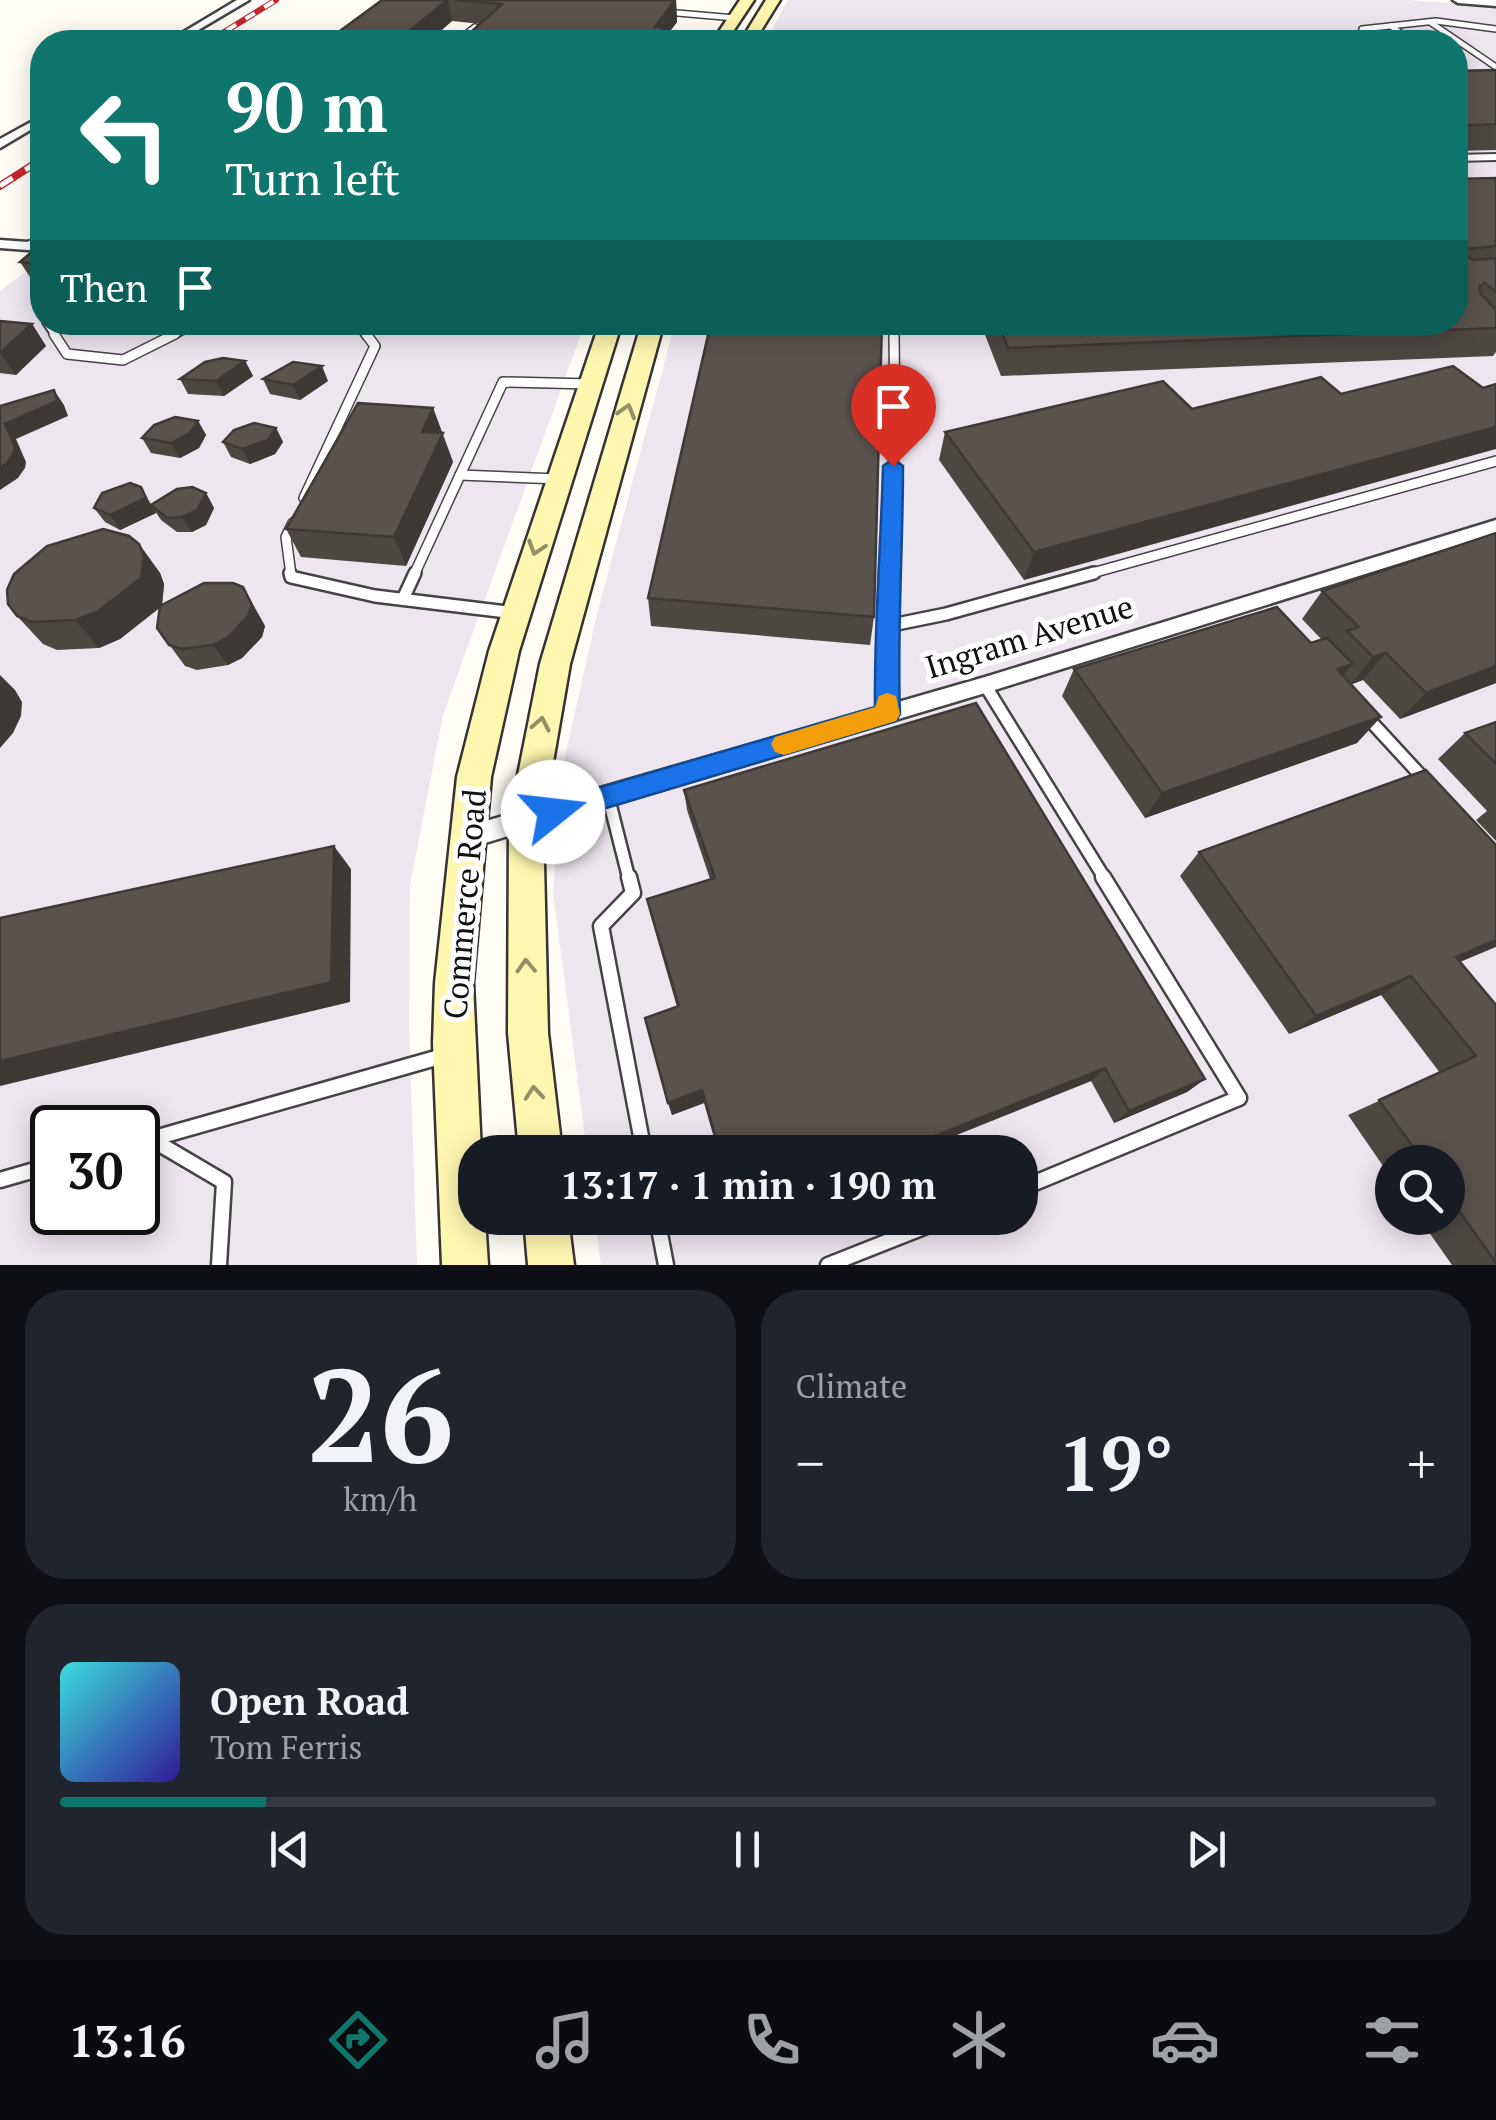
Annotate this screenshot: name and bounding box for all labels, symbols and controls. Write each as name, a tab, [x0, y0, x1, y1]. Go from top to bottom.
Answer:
text: 90 m	[225, 59, 388, 152]
icon: left	[60, 70, 190, 200]
text: Turn left	[225, 148, 400, 208]
icon: arrive	[168, 260, 223, 315]
text: Then	[60, 263, 148, 313]
pin	[851, 364, 936, 467]
icon: arrive	[866, 379, 921, 434]
one-way arrow	[615, 403, 636, 420]
one-way arrow	[528, 539, 548, 556]
street label: Ingram Avenue	[920, 584, 1138, 688]
one-way arrow	[530, 716, 551, 733]
position arrow	[501, 760, 605, 864]
street label: Commerce Road	[433, 787, 495, 1021]
one-way arrow	[516, 957, 537, 973]
one-way arrow	[524, 1084, 545, 1100]
speed limit sign: 30	[30, 1105, 160, 1235]
map controls	[1375, 1145, 1465, 1235]
button: search	[1375, 1145, 1465, 1235]
text: 13:17 · 1 min · 190 m	[560, 1160, 936, 1210]
text: 26	[307, 1327, 454, 1499]
text: Climate	[796, 1365, 907, 1407]
text: 19°	[1058, 1413, 1174, 1512]
text: −	[796, 1426, 825, 1499]
text: +	[1407, 1426, 1436, 1499]
text: km/h	[343, 1478, 417, 1520]
text: Open Road	[210, 1676, 409, 1726]
text: Tom Ferris	[210, 1726, 362, 1768]
icon: previous	[262, 1822, 317, 1877]
icon: pause	[720, 1822, 775, 1877]
icon: next	[1179, 1822, 1234, 1877]
icon: directions	[323, 2005, 393, 2075]
icon: music	[530, 2005, 600, 2075]
icon: phone	[737, 2005, 807, 2075]
icon: climate	[944, 2005, 1014, 2075]
icon: car	[1150, 2005, 1220, 2075]
icon: filters	[1357, 2005, 1427, 2075]
text: 13:16	[68, 2010, 186, 2070]

